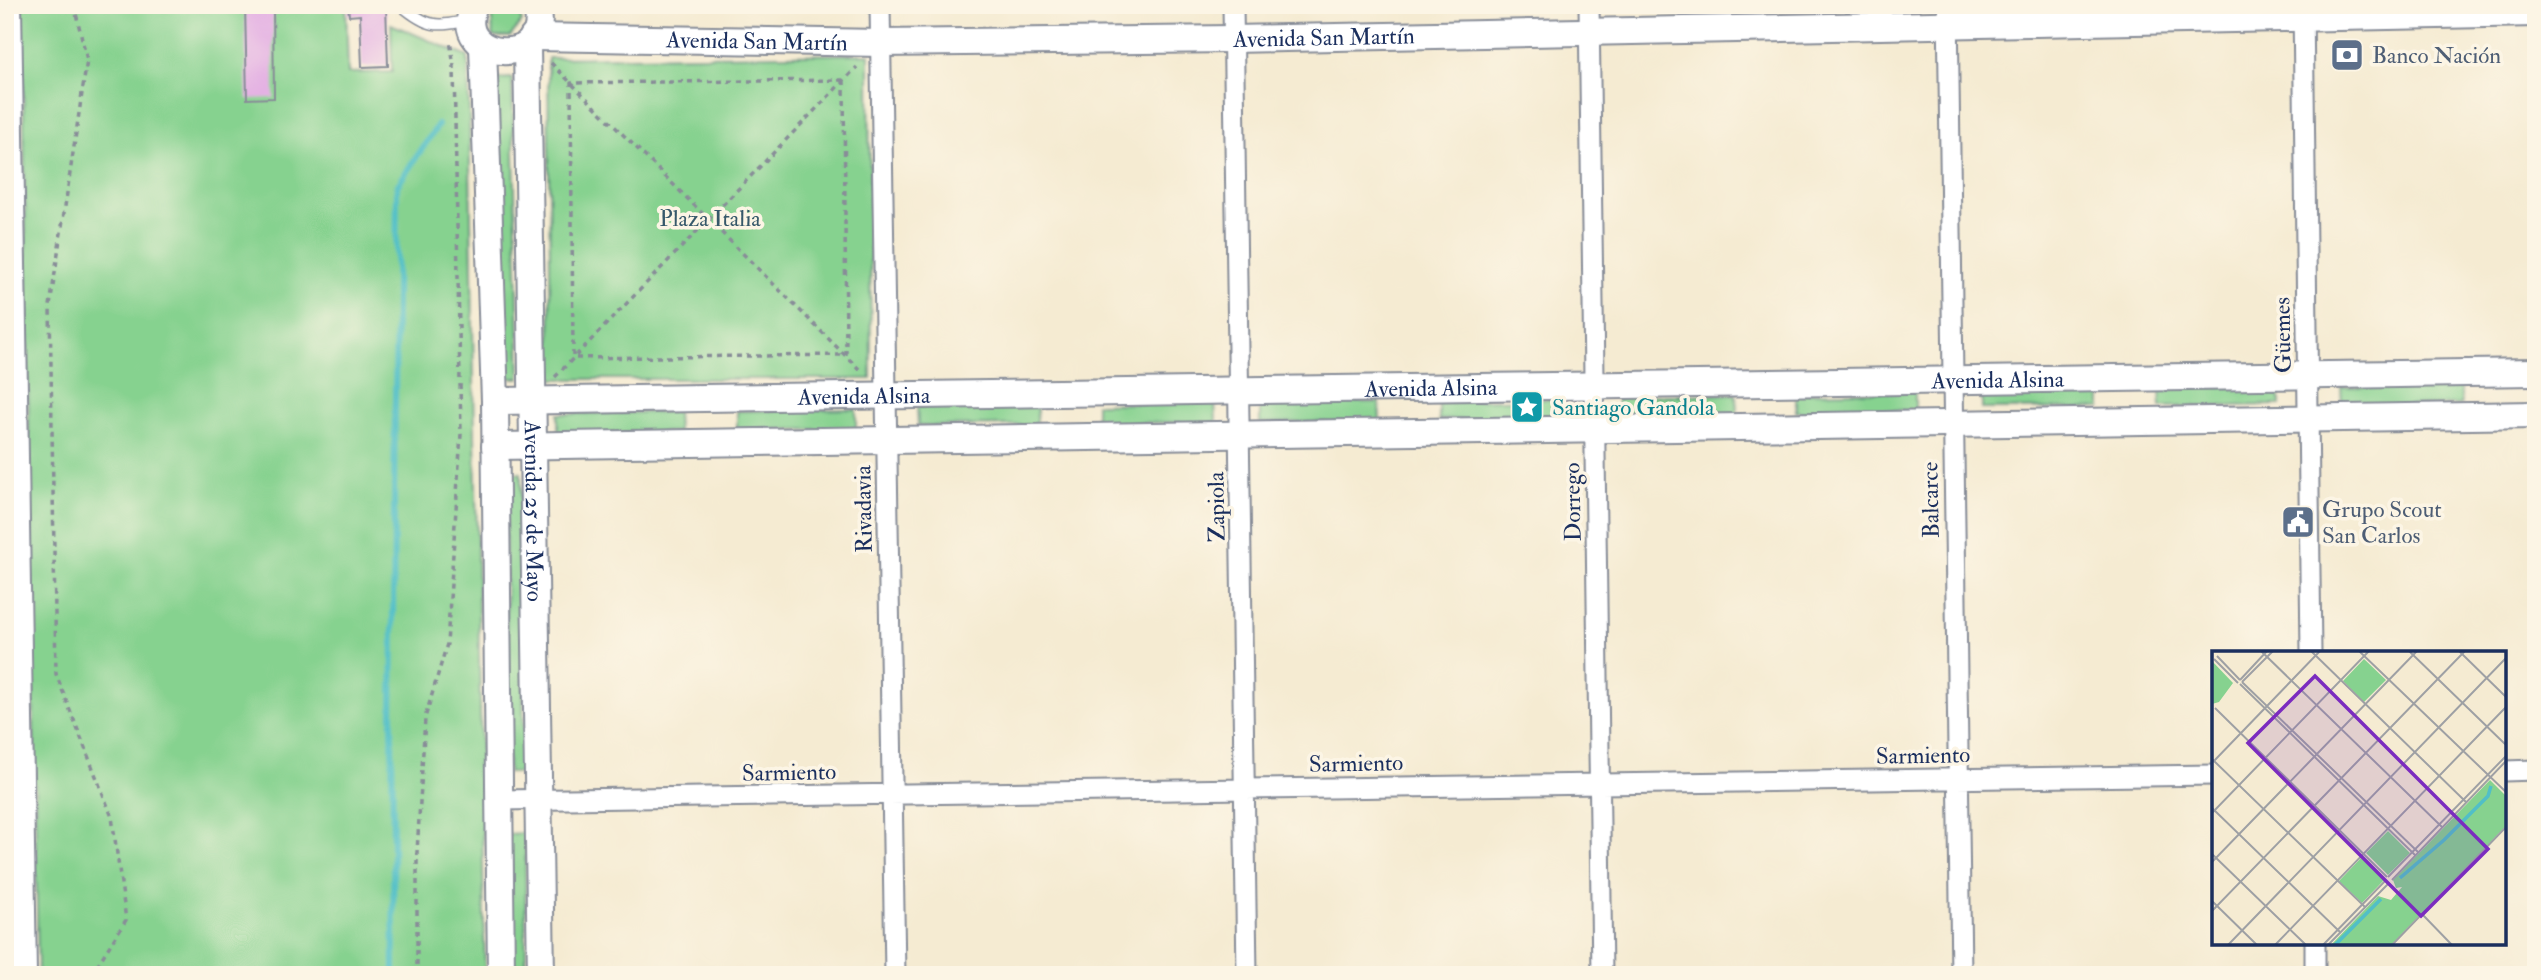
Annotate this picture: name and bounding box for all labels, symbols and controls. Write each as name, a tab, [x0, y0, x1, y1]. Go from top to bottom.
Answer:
street label: Avenida San Martín	[1232, 21, 1415, 54]
street label: Avenida San Martín	[665, 25, 848, 57]
bank icon: Banco Nación	[2328, 36, 2366, 74]
place label: Banco Nación	[2372, 41, 2501, 70]
park label: Plaza Italia	[659, 204, 761, 233]
street label: Güemes	[2267, 297, 2298, 373]
street label: Avenida Alsina	[1930, 365, 2065, 396]
street label: Avenida Alsina	[1363, 373, 1498, 404]
street label: Avenida Alsina	[796, 381, 931, 412]
place icon: Santiago Gandola	[1508, 388, 1546, 426]
place label: Santiago Gandola	[1552, 393, 1715, 422]
street label: Avenida 25 de Mayo	[518, 419, 549, 602]
street label: Balcarce	[1915, 461, 1946, 538]
street label: Dorrego	[1557, 462, 1588, 542]
street label: Rivadavia	[848, 464, 879, 553]
street label: Zapiola	[1201, 471, 1233, 543]
place label: Grupo Scout San Carlos	[2322, 495, 2442, 550]
public building icon: Grupo Scout San Carlos	[2279, 503, 2317, 541]
inset map	[2212, 651, 2506, 945]
street label: Sarmiento	[1876, 740, 1970, 771]
street label: Sarmiento	[1309, 748, 1403, 779]
street label: Sarmiento	[742, 757, 836, 788]

